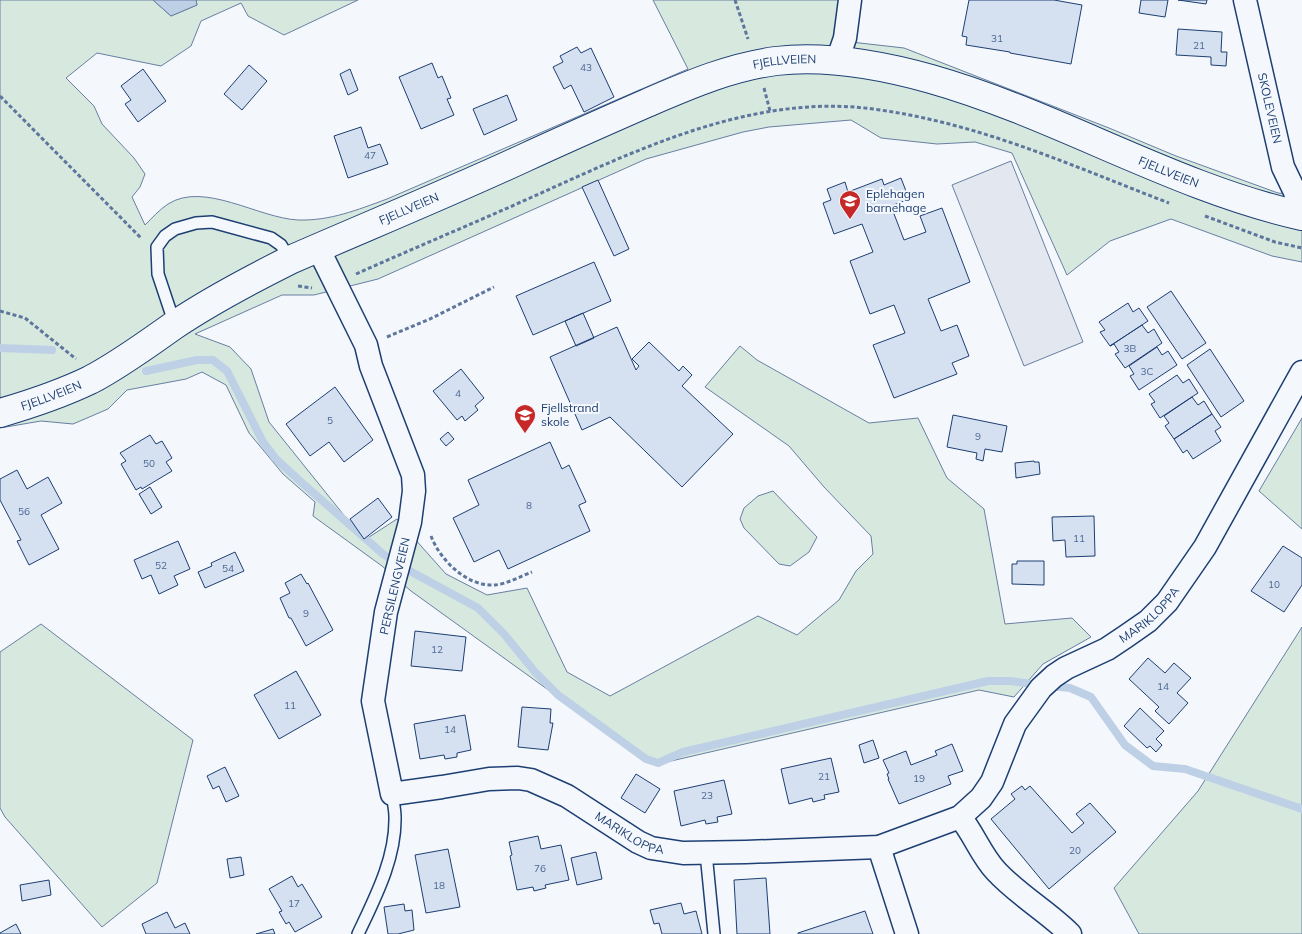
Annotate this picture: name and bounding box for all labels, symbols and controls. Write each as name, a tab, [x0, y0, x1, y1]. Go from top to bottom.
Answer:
house number: 31	[991, 32, 1003, 45]
house number: 21	[1193, 39, 1205, 52]
street label: FJELLVEIEN	[751, 51, 816, 72]
house number: 43	[580, 61, 592, 74]
street label: SKOLEVEIEN	[1255, 71, 1285, 145]
house number: 47	[364, 149, 376, 162]
street label: FJELLVEIEN	[1136, 153, 1201, 191]
place label: Eplehagen barnehage	[866, 186, 926, 215]
street label: FJELLVEIEN	[377, 189, 441, 228]
school or university icon: Eplehagen barnehage	[838, 189, 862, 220]
house number: 3B	[1124, 342, 1137, 355]
house number: 3C	[1141, 365, 1154, 378]
street label: FJELLVEIEN	[19, 377, 84, 413]
house number: 4	[455, 387, 461, 400]
place label: Fjellstrand skole	[541, 400, 599, 429]
school or university icon: Fjellstrand skole	[513, 403, 537, 434]
house number: 5	[327, 414, 333, 427]
house number: 9	[975, 430, 981, 443]
house number: 50	[143, 457, 155, 470]
house number: 8	[526, 499, 532, 512]
house number: 56	[18, 505, 30, 518]
house number: 11	[1073, 532, 1085, 545]
street label: PERSILENGVEIEN	[376, 536, 413, 636]
house number: 52	[155, 559, 167, 572]
house number: 54	[222, 562, 234, 575]
house number: 10	[1268, 578, 1280, 591]
street label: MARIKLOPPA	[1116, 584, 1182, 646]
house number: 9	[303, 607, 309, 620]
house number: 12	[431, 643, 443, 656]
house number: 14	[1157, 680, 1169, 693]
house number: 11	[284, 699, 296, 712]
house number: 14	[444, 723, 456, 736]
house number: 21	[818, 770, 830, 783]
house number: 19	[913, 772, 925, 785]
house number: 23	[701, 789, 713, 802]
street label: MARIKLOPPA	[592, 808, 665, 857]
house number: 20	[1069, 844, 1081, 857]
house number: 76	[534, 862, 546, 875]
house number: 18	[433, 879, 445, 892]
house number: 17	[288, 897, 300, 910]

